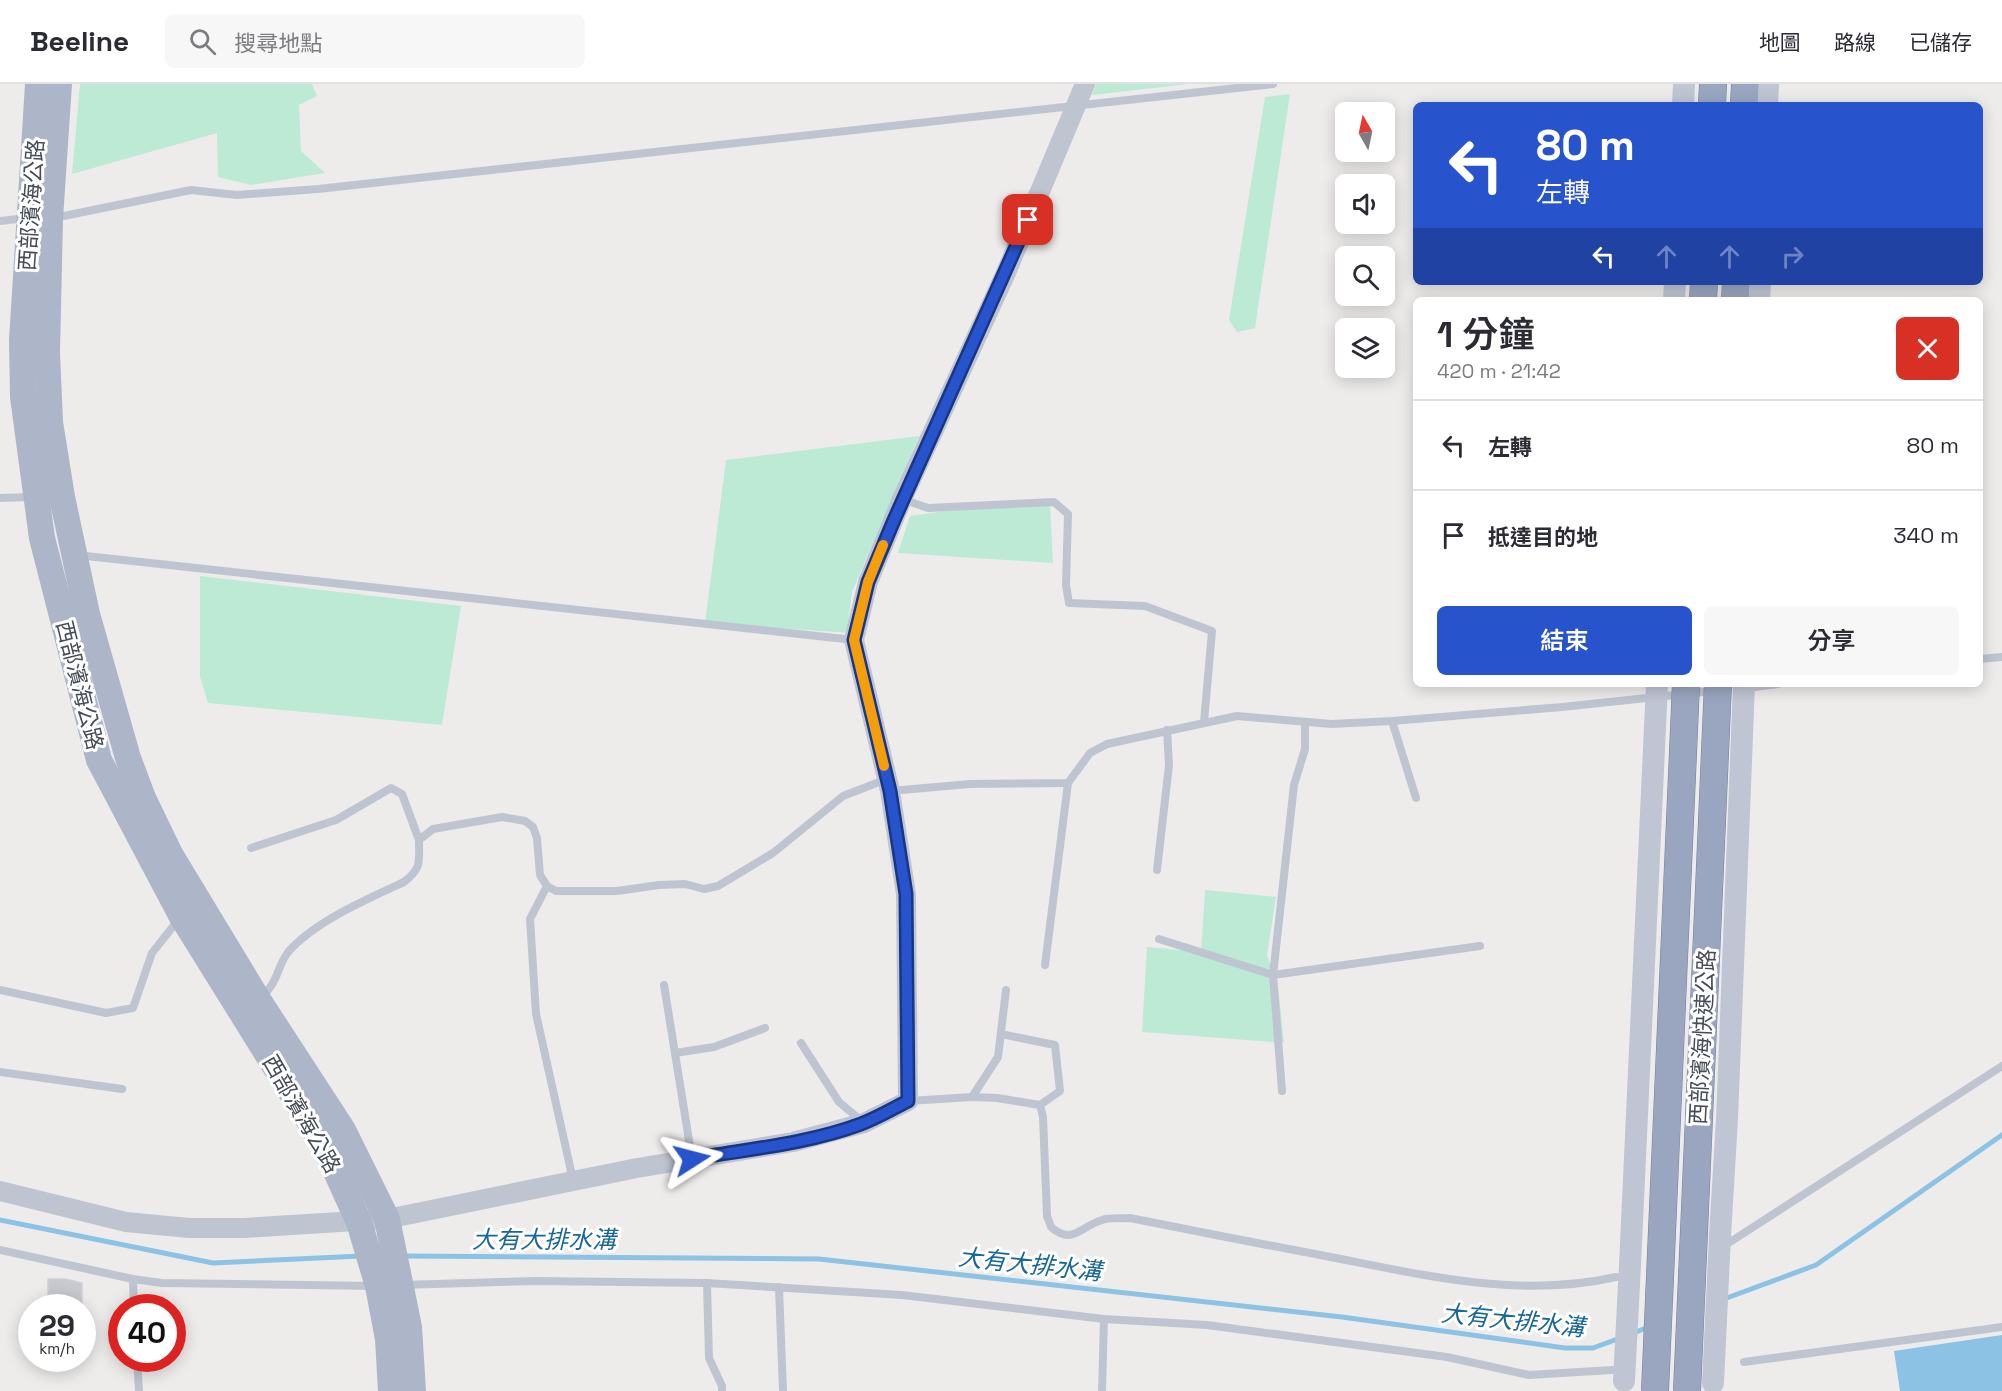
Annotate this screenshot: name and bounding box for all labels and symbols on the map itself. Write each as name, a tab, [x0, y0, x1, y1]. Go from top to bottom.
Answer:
north arrow	[1335, 102, 1395, 162]
street label: 西部濱海公路	[12, 138, 50, 272]
pin	[1002, 194, 1053, 245]
street label: 西部濱海公路	[50, 618, 110, 752]
street label: 西部濱海快速公路	[1683, 948, 1721, 1126]
street label: 西部濱海公路	[257, 1050, 347, 1178]
position arrow	[660, 1127, 724, 1191]
water label: 大有大排水溝	[472, 1224, 619, 1255]
water label: 大有大排水溝	[957, 1241, 1106, 1287]
speed limit sign: 40	[108, 1294, 186, 1372]
water label: 大有大排水溝	[1440, 1297, 1589, 1343]

